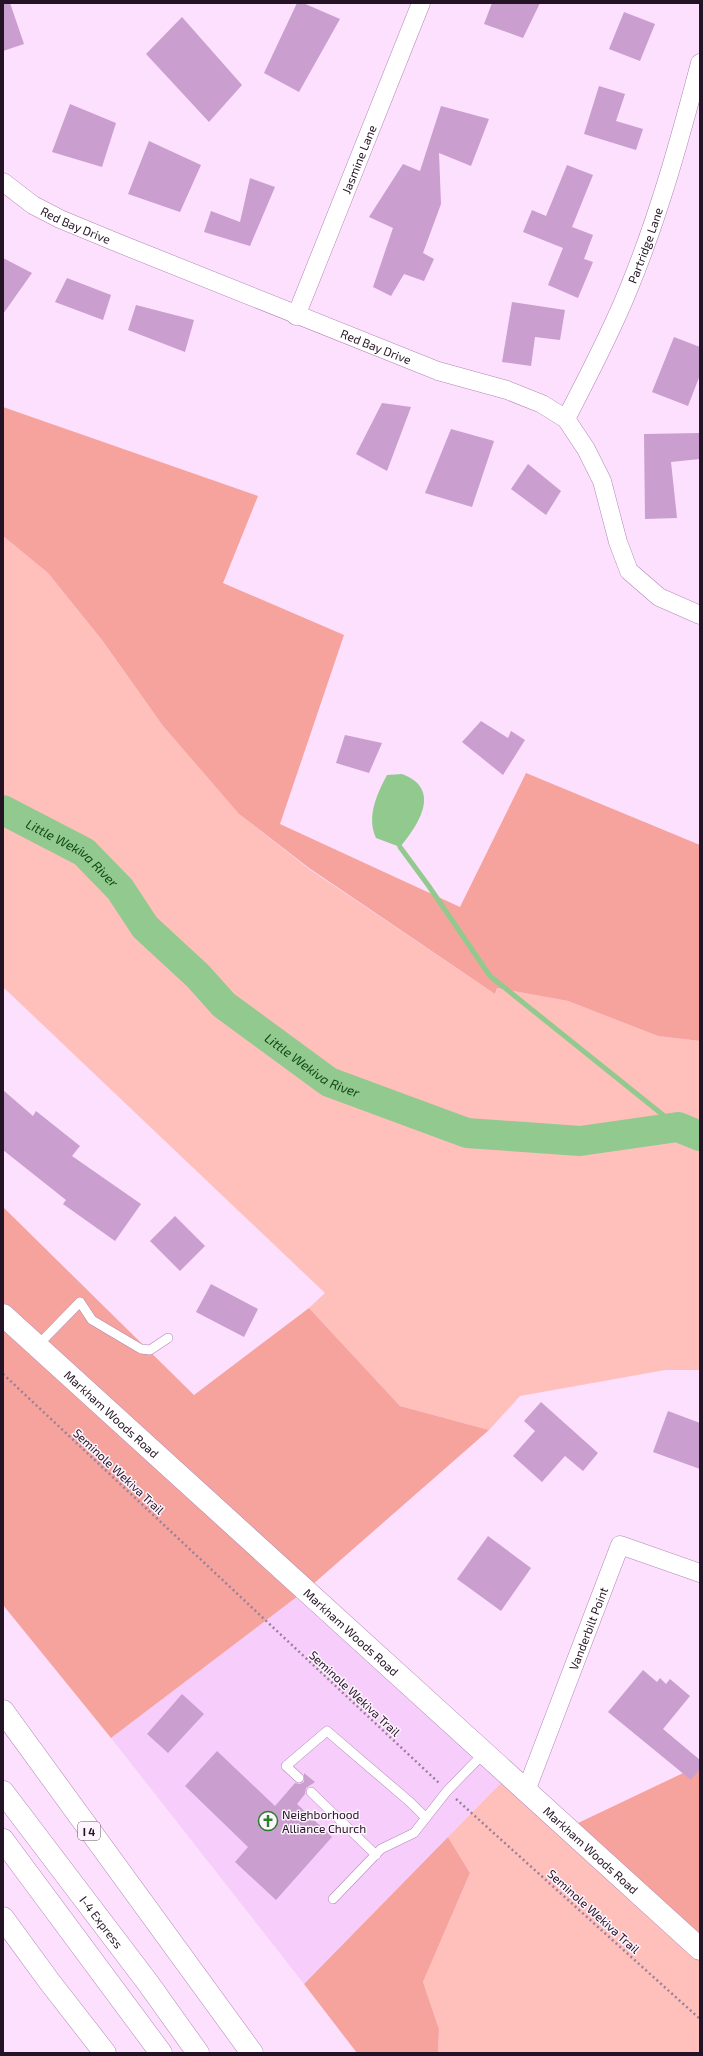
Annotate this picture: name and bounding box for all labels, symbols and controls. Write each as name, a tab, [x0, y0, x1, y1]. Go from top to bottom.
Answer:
street label: Jasmine Lane	[339, 123, 379, 195]
street label: Red Bay Drive	[39, 203, 113, 246]
street label: Partridge Lane	[625, 206, 665, 285]
street label: Red Bay Drive	[339, 326, 413, 367]
water label: Little Wekiva River	[23, 815, 122, 891]
water label: Little Wekiva River	[262, 1030, 363, 1101]
street label: Markham Woods Road	[62, 1367, 162, 1460]
street label: Seminole Wekiva Trail	[71, 1425, 168, 1517]
street label: Markham Woods Road	[301, 1585, 402, 1678]
street label: Vanderbilt Point	[566, 1585, 610, 1672]
street label: Seminole Wekiva Trail	[307, 1647, 404, 1739]
street label: Markham Woods Road	[541, 1803, 641, 1896]
place label: Neighborhood Alliance Church	[282, 1807, 366, 1835]
church icon: Neighborhood Alliance Church	[257, 1810, 279, 1832]
road number: I 4	[78, 1822, 100, 1840]
street label: Seminole Wekiva Trail	[545, 1866, 643, 1956]
street label: I-4 Express	[77, 1893, 126, 1951]

